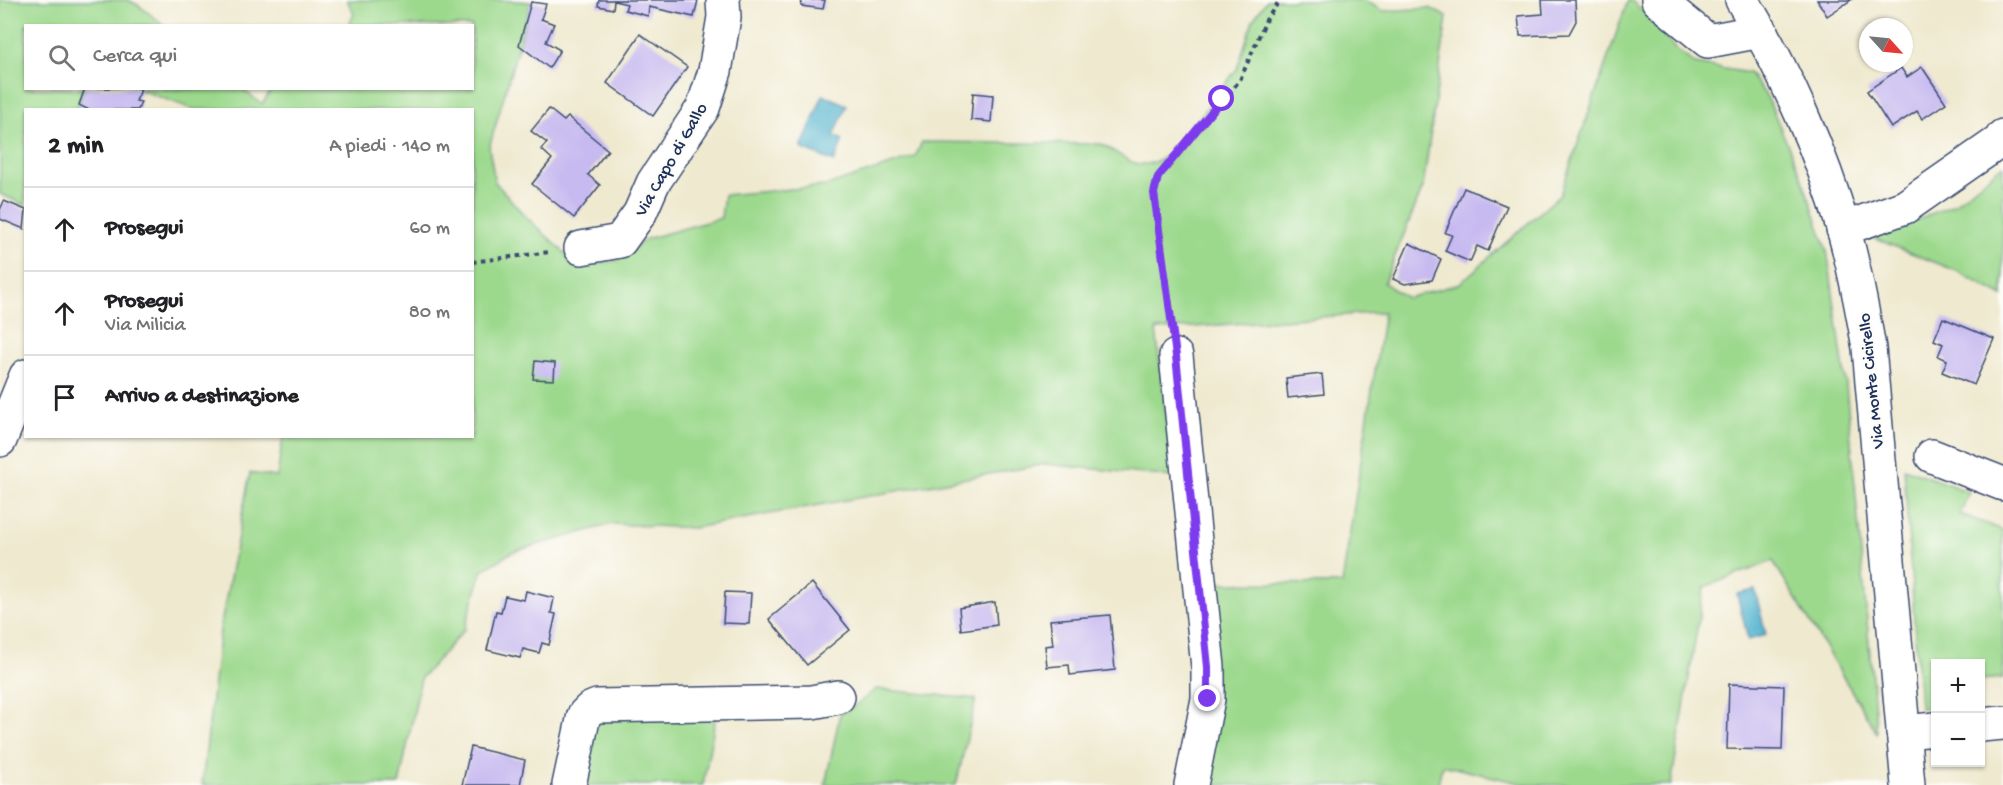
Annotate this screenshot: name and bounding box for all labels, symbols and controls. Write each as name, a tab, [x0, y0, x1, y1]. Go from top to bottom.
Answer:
north arrow	[1859, 18, 1913, 72]
search box	[24, 24, 474, 90]
icon: search	[45, 41, 78, 74]
text: Cerca qui	[93, 44, 177, 70]
route start	[1208, 85, 1234, 111]
street label: Via Capo di Gallo	[631, 100, 713, 222]
text: 2 min	[48, 132, 103, 163]
text: A piedi · 140 m	[329, 136, 450, 159]
icon: ahead	[48, 213, 81, 246]
text: Prosegui	[105, 216, 183, 242]
text: 60 m	[410, 218, 450, 241]
text: Prosegui	[105, 289, 183, 315]
icon: ahead	[48, 297, 81, 330]
text: 80 m	[409, 302, 450, 325]
street label: Via Monte Cicirello	[1855, 312, 1890, 450]
text: Via Milicia	[105, 315, 186, 338]
icon: arrive	[48, 381, 81, 414]
text: Arrivo a destinazione	[105, 384, 299, 410]
map controls	[1931, 659, 1985, 767]
button: +	[1931, 659, 1985, 713]
route end	[1194, 685, 1220, 711]
button: −	[1931, 713, 1985, 767]

